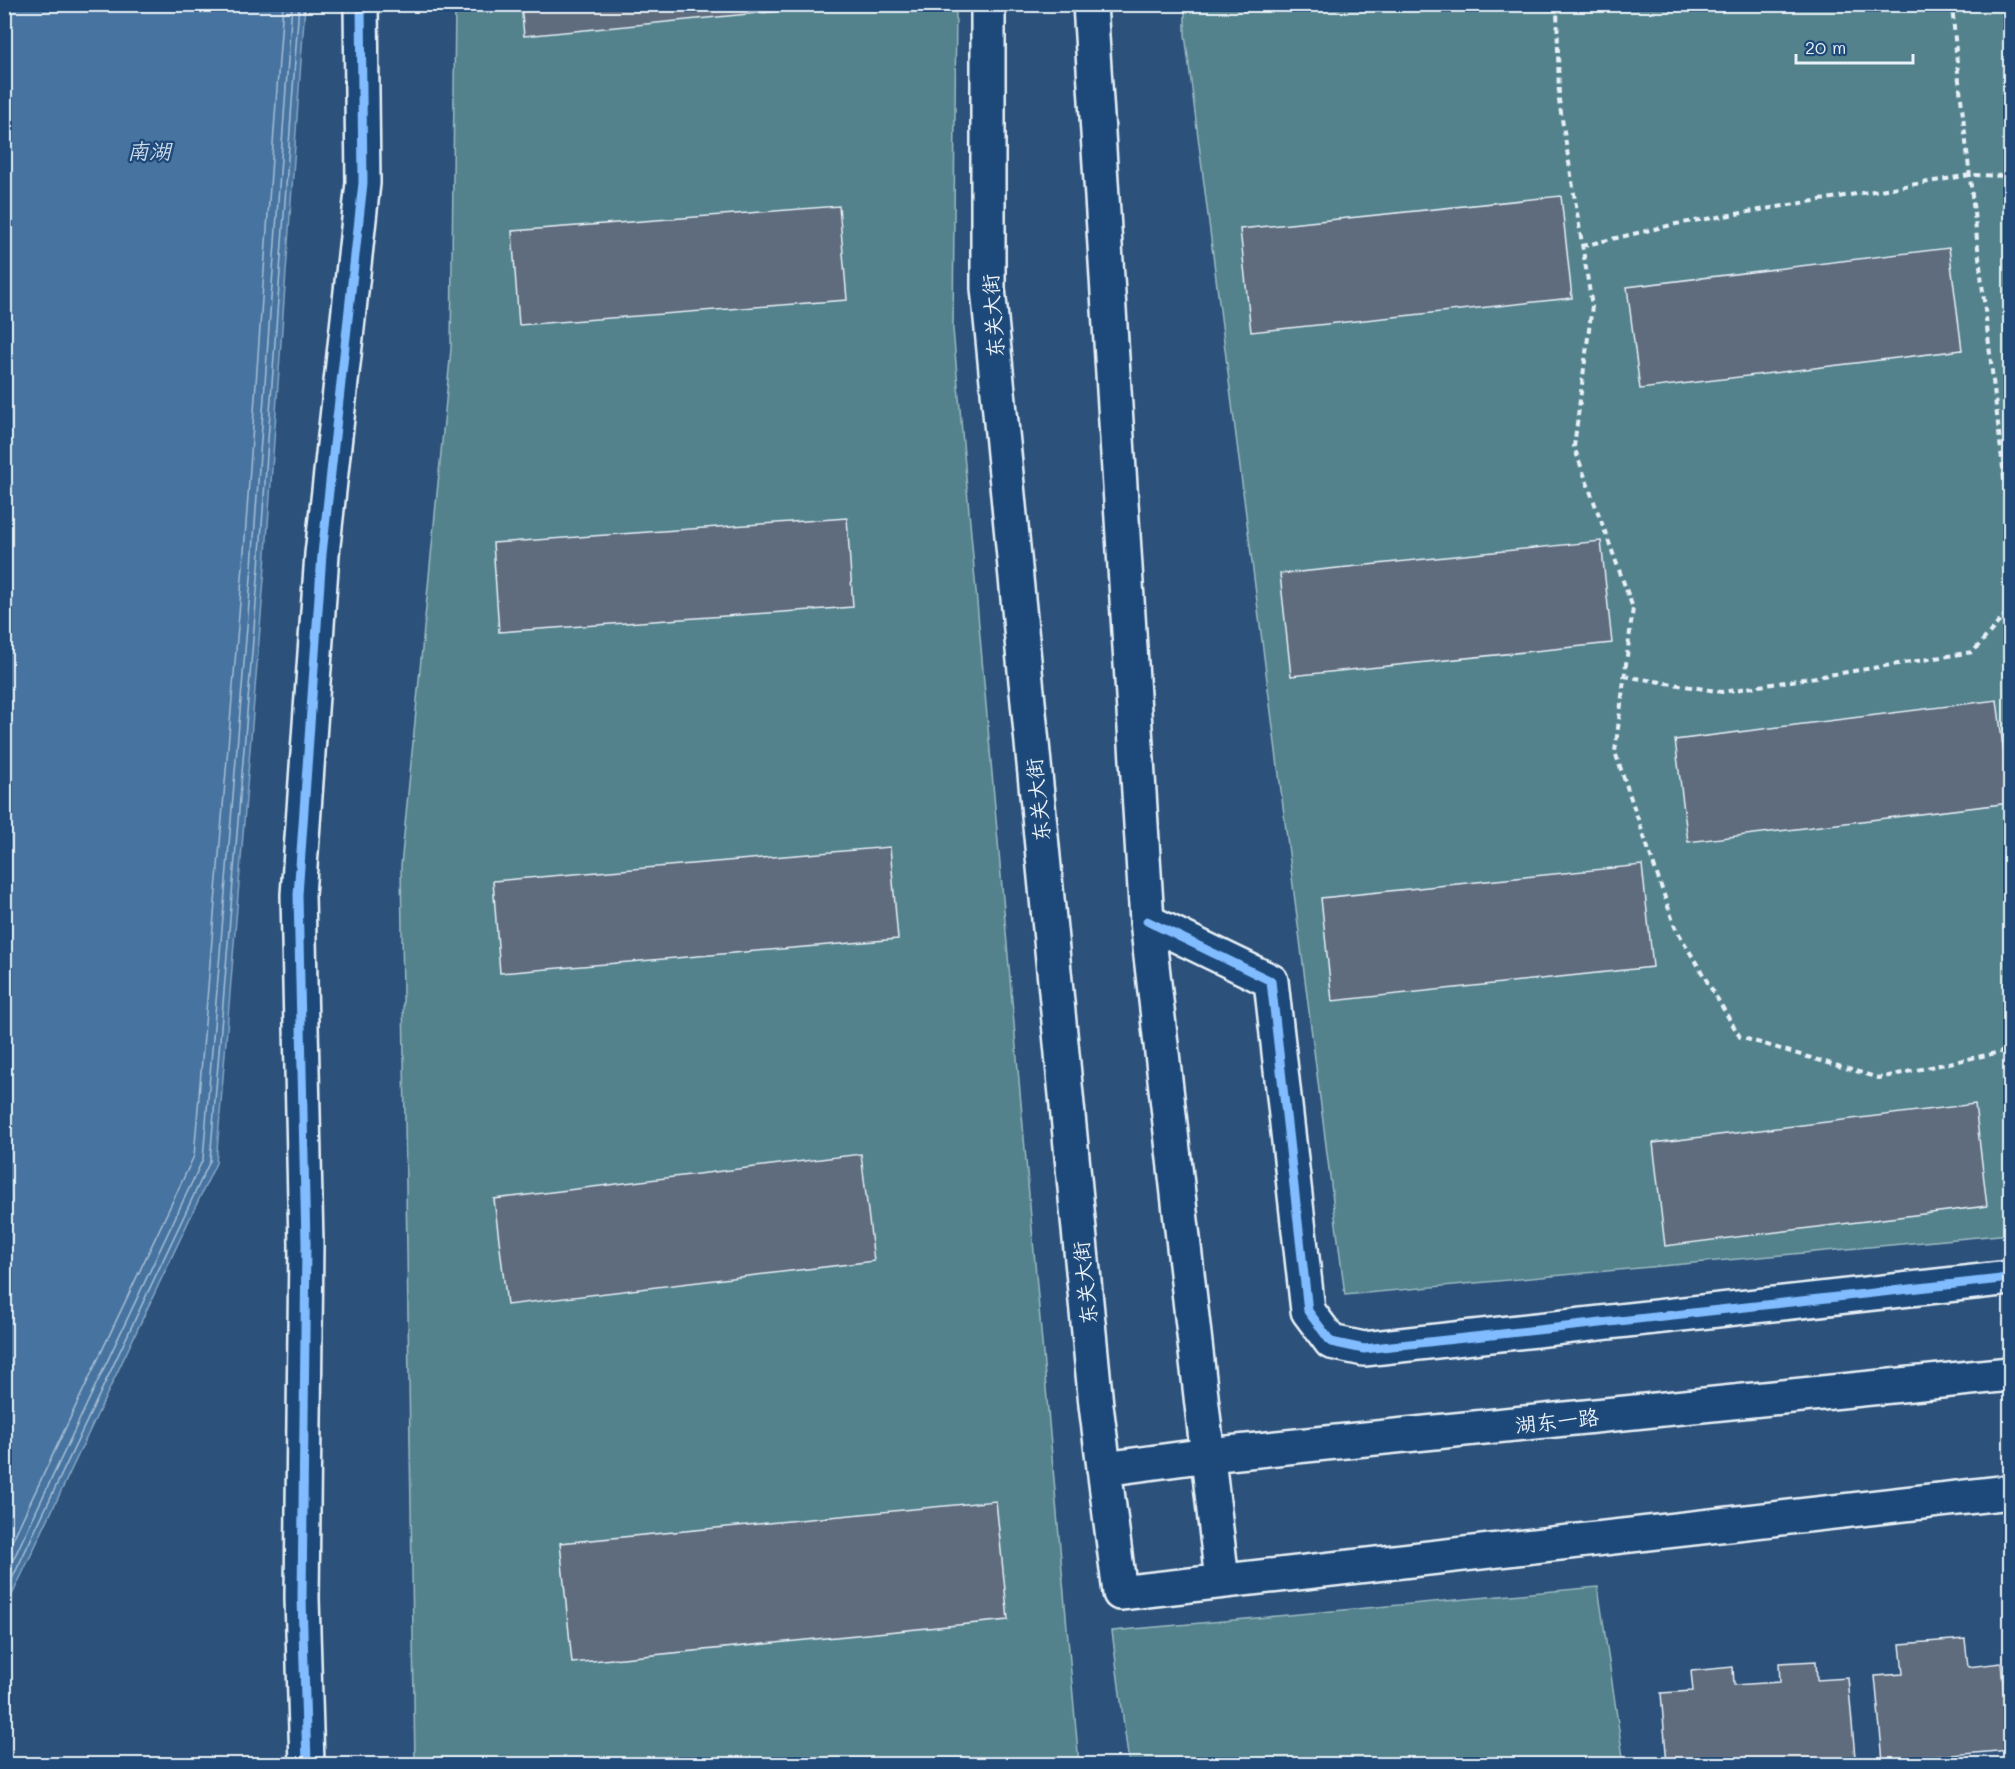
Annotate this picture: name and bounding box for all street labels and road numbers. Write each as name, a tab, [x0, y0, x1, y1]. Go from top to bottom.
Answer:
street label: 东关大街	[976, 273, 1008, 359]
street label: 东关大街	[1019, 757, 1055, 843]
street label: 东关大街	[1066, 1240, 1102, 1326]
street label: 湖东一路	[1514, 1402, 1600, 1438]

